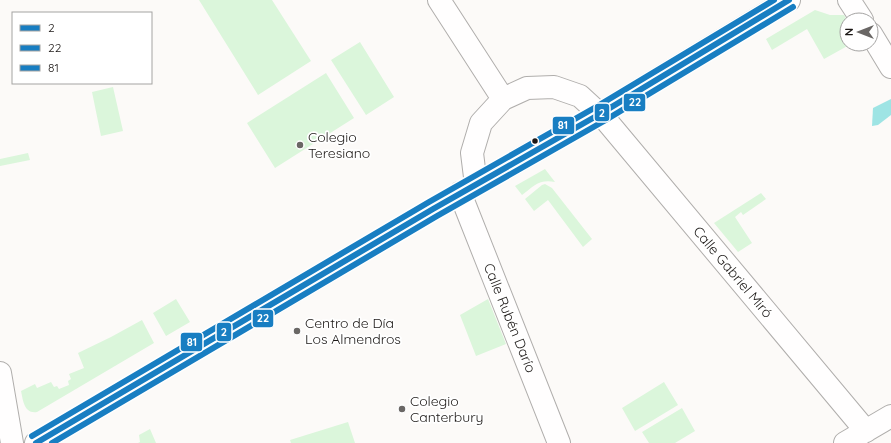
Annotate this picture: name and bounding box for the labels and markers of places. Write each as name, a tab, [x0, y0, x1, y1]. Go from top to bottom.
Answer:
place label: Colegio Teresiano	[308, 128, 370, 162]
unlabelled marker	[530, 136, 540, 146]
marker: Colegio Teresiano	[295, 140, 305, 150]
place label: Centro de Día Los Almendros	[305, 314, 401, 348]
marker: Centro de Día Los Almendros	[292, 326, 302, 336]
place label: Colegio Canterbury	[410, 392, 484, 426]
marker: Colegio Canterbury	[397, 404, 407, 414]

